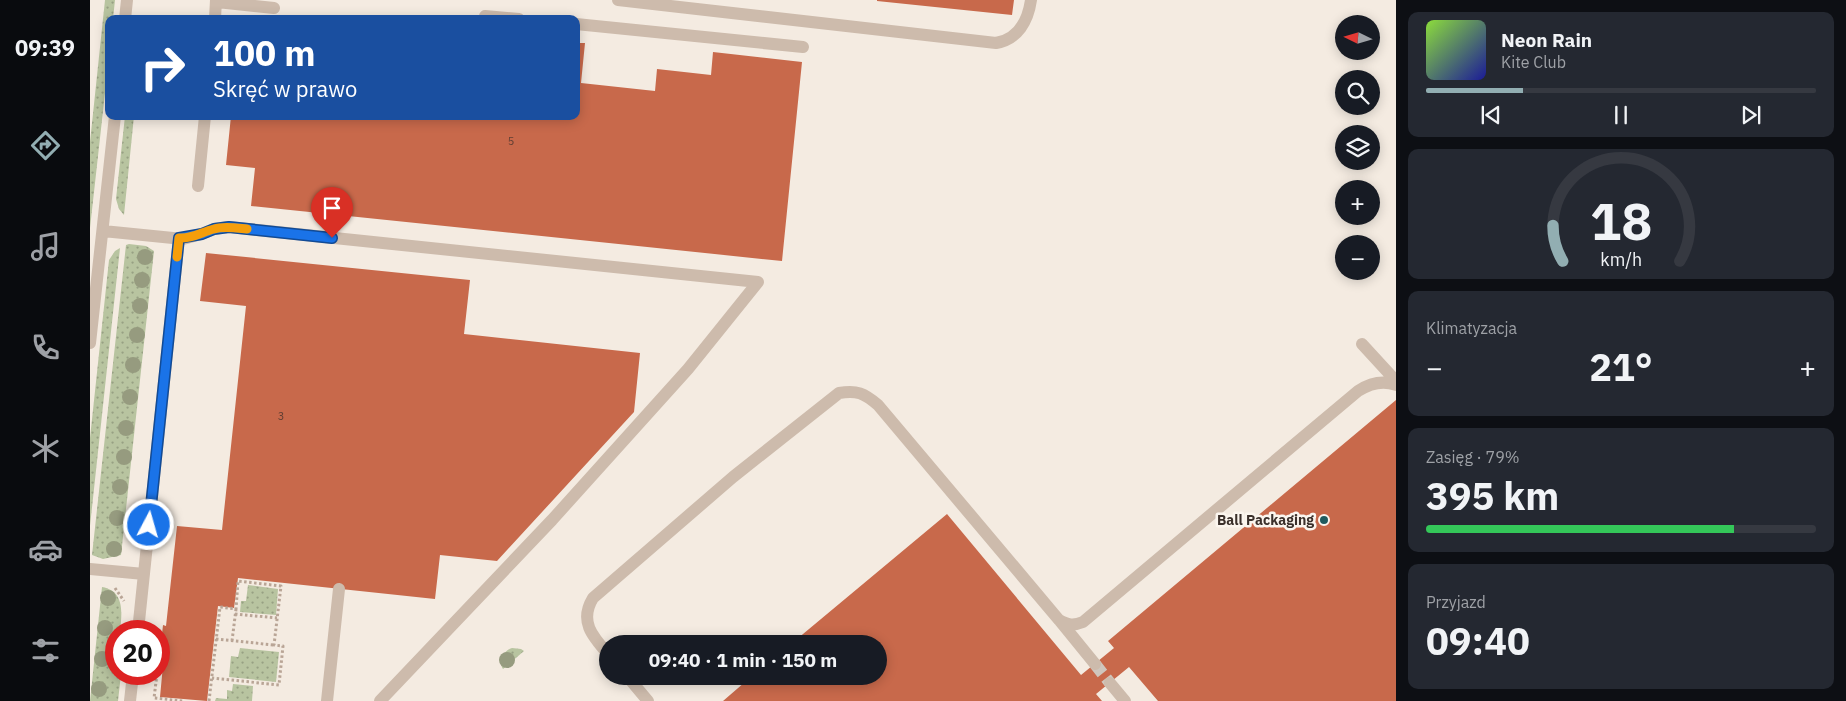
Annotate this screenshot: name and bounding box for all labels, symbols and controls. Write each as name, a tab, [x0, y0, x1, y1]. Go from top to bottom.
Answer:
north arrow	[1335, 15, 1380, 60]
map controls	[1335, 15, 1380, 280]
text: Neon Rain	[1501, 28, 1592, 52]
text: 100 m	[213, 30, 316, 76]
text: 09:39	[15, 33, 75, 62]
icon: right	[130, 35, 195, 100]
text: Kite Club	[1501, 52, 1566, 72]
button: search	[1335, 70, 1380, 115]
text: Skręć w prawo	[213, 74, 357, 103]
icon: previous	[1477, 101, 1505, 129]
icon: pause	[1607, 101, 1635, 129]
icon: next	[1737, 101, 1765, 129]
button: layers	[1335, 125, 1380, 170]
icon: directions	[28, 128, 63, 163]
house number: 5	[508, 134, 514, 148]
button: +	[1335, 180, 1380, 225]
pin	[311, 187, 353, 238]
text: 18	[1590, 187, 1652, 254]
icon: arrive	[318, 194, 346, 222]
icon: music	[28, 229, 63, 264]
button: −	[1335, 235, 1380, 280]
text: km/h	[1600, 248, 1642, 271]
text: Klimatyzacja	[1426, 318, 1517, 338]
icon: phone	[28, 330, 63, 365]
text: 21°	[1589, 342, 1653, 391]
text: −	[1426, 349, 1443, 386]
text: +	[1799, 349, 1816, 386]
house number: 3	[278, 409, 284, 423]
icon: climate	[28, 431, 63, 466]
text: Zasięg · 79%	[1426, 447, 1520, 467]
text: 395 km	[1426, 471, 1559, 520]
position arrow	[122, 498, 174, 550]
place label: Ball Packaging	[1217, 511, 1314, 529]
marker: Ball Packaging	[1318, 514, 1330, 526]
icon: car	[28, 532, 63, 567]
text: Przyjazd	[1426, 592, 1486, 612]
text: 09:40	[1426, 616, 1530, 665]
speed limit sign: 20	[105, 620, 170, 685]
icon: filters	[28, 633, 63, 668]
text: 09:40 · 1 min · 150 m	[649, 648, 837, 672]

